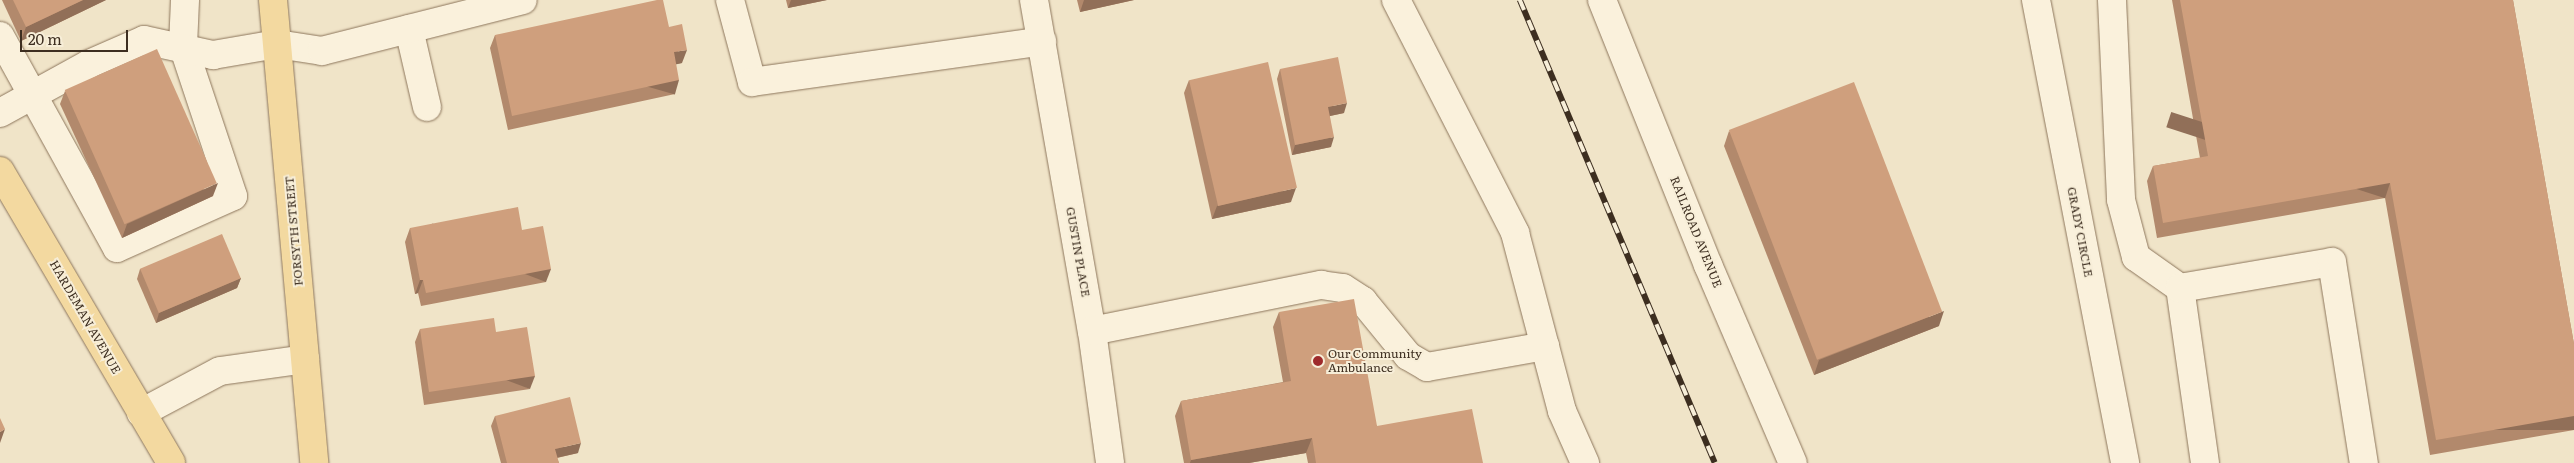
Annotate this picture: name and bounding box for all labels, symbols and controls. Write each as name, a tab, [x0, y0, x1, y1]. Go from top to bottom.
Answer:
scale bar	[22, 20, 130, 52]
text: 20 m	[28, 27, 62, 50]
street label: RAILROAD AVENUE	[1667, 174, 1725, 290]
street label: FORSYTH STREET	[282, 176, 306, 286]
street label: GRADY CIRCLE	[2064, 186, 2096, 278]
street label: GUSTIN PLACE	[1063, 206, 1093, 298]
street label: HARDEMAN AVENUE	[46, 258, 124, 376]
place label: Our Community Ambulance	[1328, 347, 1422, 375]
marker: Our Community Ambulance	[1312, 355, 1324, 367]

